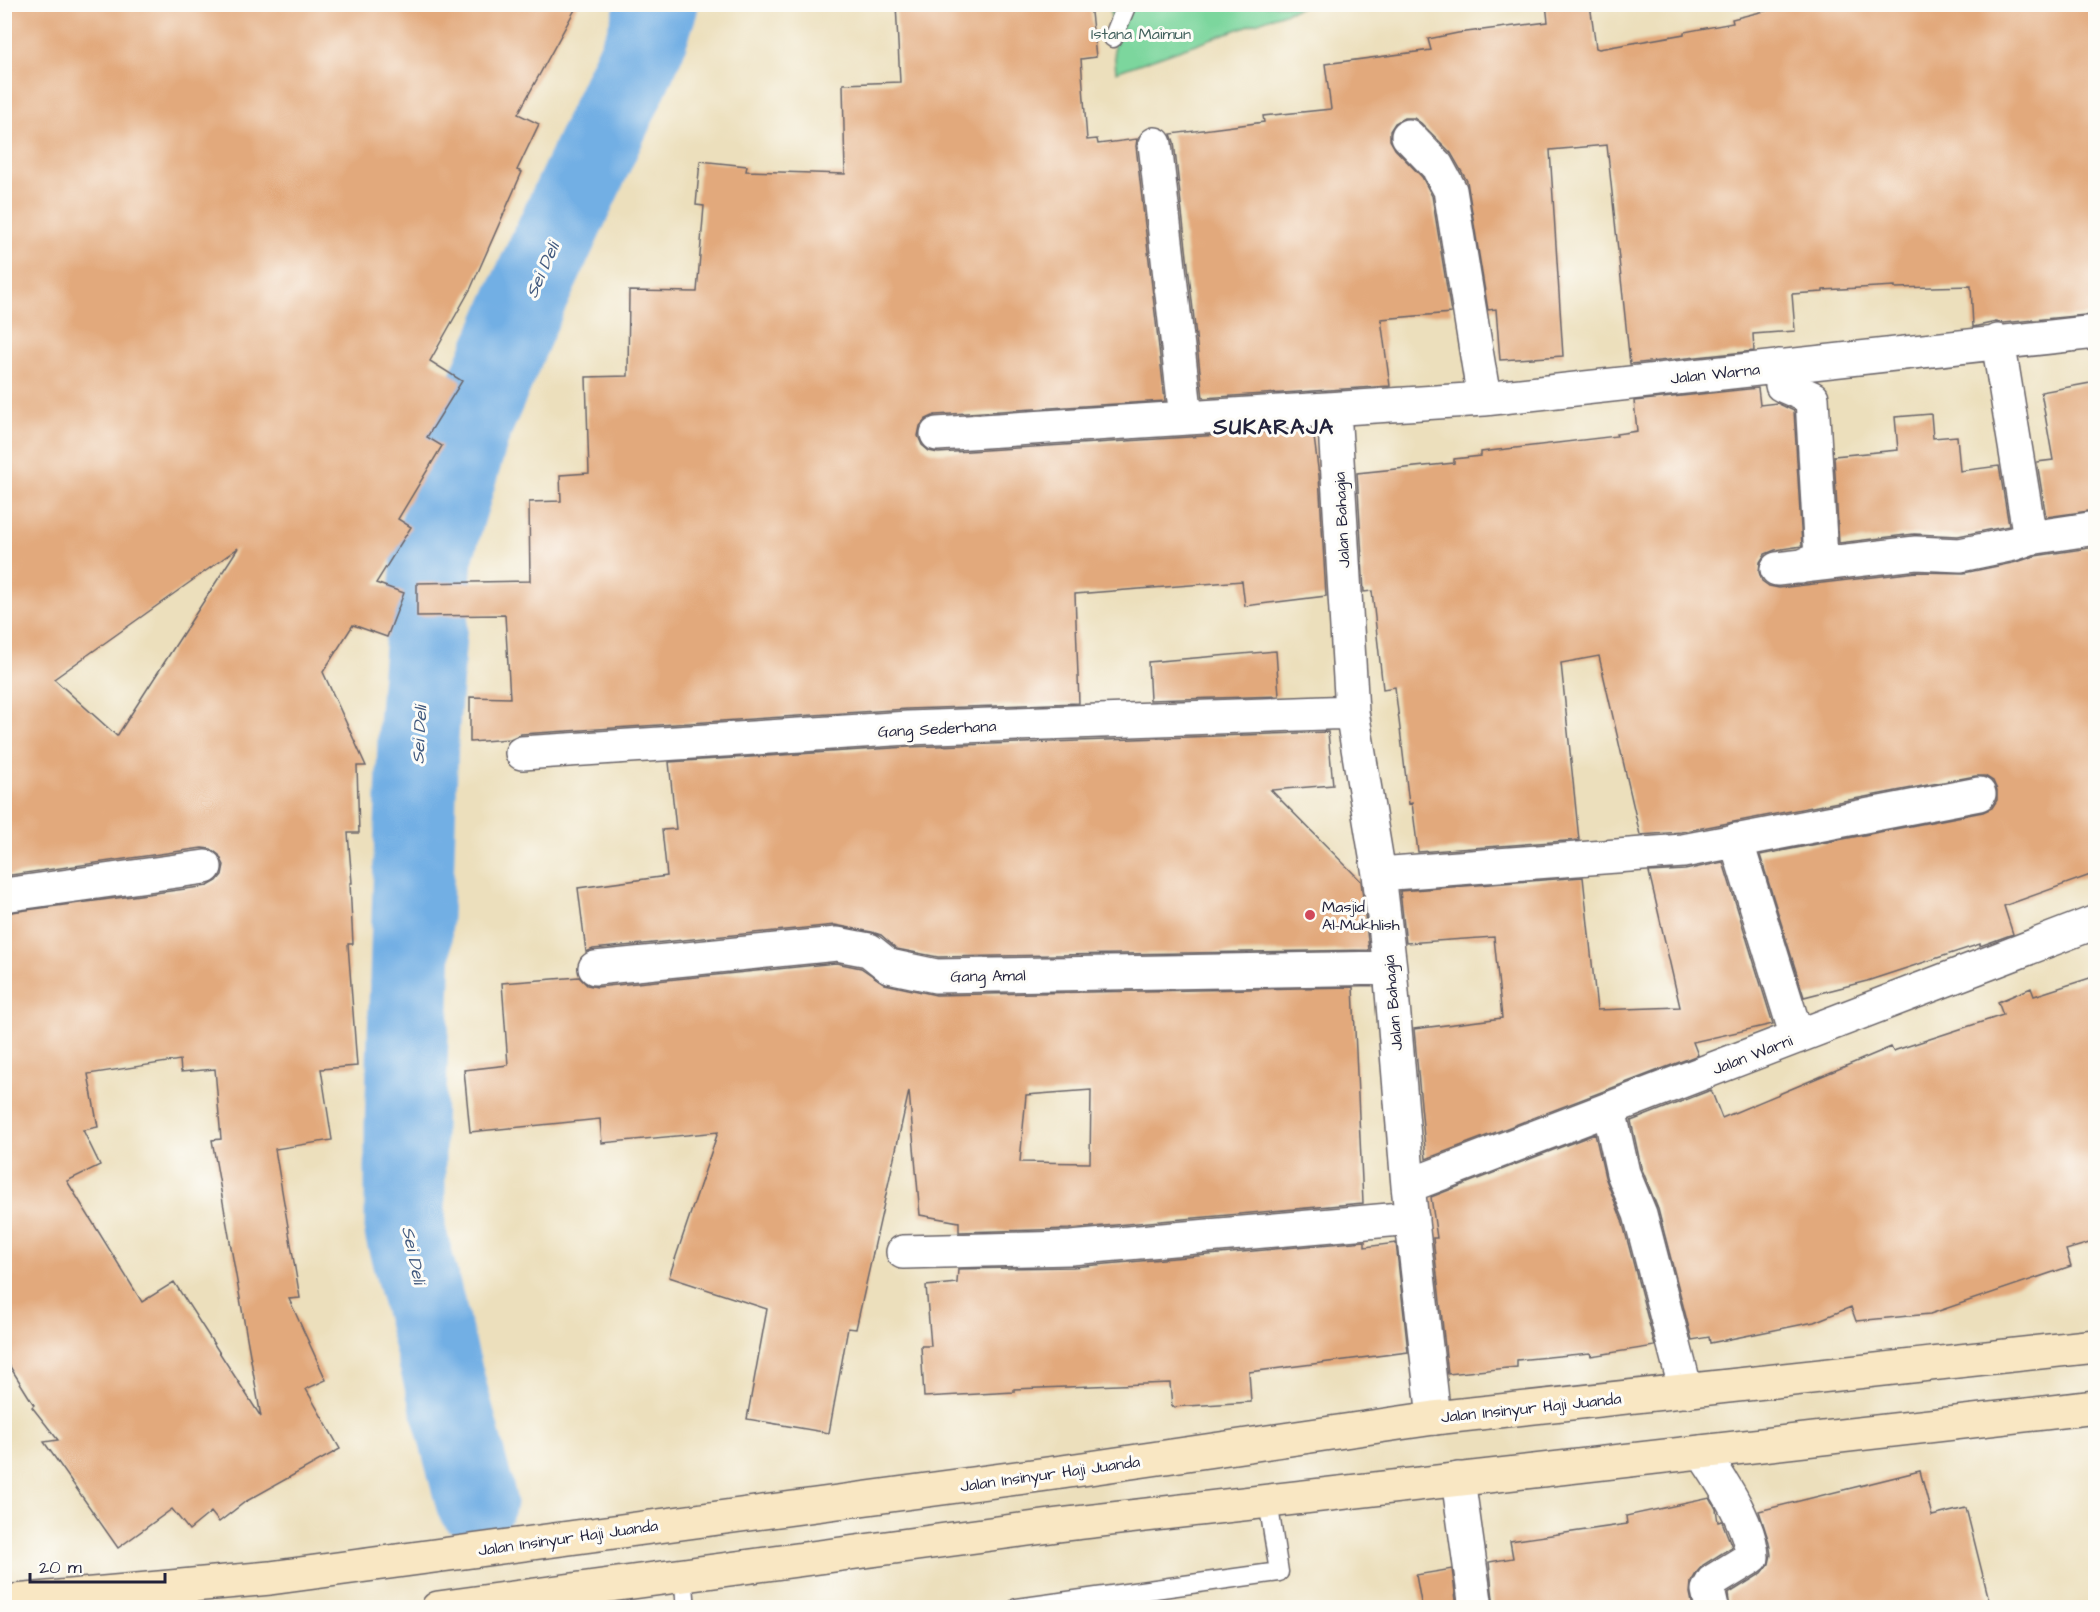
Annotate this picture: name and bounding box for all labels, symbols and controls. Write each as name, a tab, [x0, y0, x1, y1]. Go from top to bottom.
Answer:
park label: Istana Maimun	[1091, 23, 1191, 45]
water label: Sei Deli	[519, 236, 567, 302]
street label: Jalan Warna	[1669, 358, 1761, 390]
district label: SUKARAJA	[1212, 412, 1335, 443]
street label: Jalan Bahagia	[1328, 471, 1356, 568]
water label: Sei Deli	[405, 703, 434, 765]
street label: Gang Sederhana	[877, 715, 997, 744]
place label: Masjid Al-Mukhlish	[1322, 896, 1400, 936]
marker: Masjid Al-Mukhlish	[1303, 908, 1317, 922]
street label: Jalan Bahagia	[1378, 954, 1409, 1052]
street label: Gang Amal	[950, 964, 1026, 989]
street label: Jalan Warni	[1709, 1029, 1796, 1080]
water label: Sei Deli	[395, 1224, 432, 1288]
street label: Jalan Insinyur Haji Juanda	[1440, 1388, 1622, 1429]
street label: Jalan Insinyur Haji Juanda	[959, 1450, 1142, 1498]
street label: Jalan Insinyur Haji Juanda	[477, 1514, 660, 1562]
scale bar	[30, 1546, 165, 1584]
text: 20 m	[39, 1555, 82, 1580]

